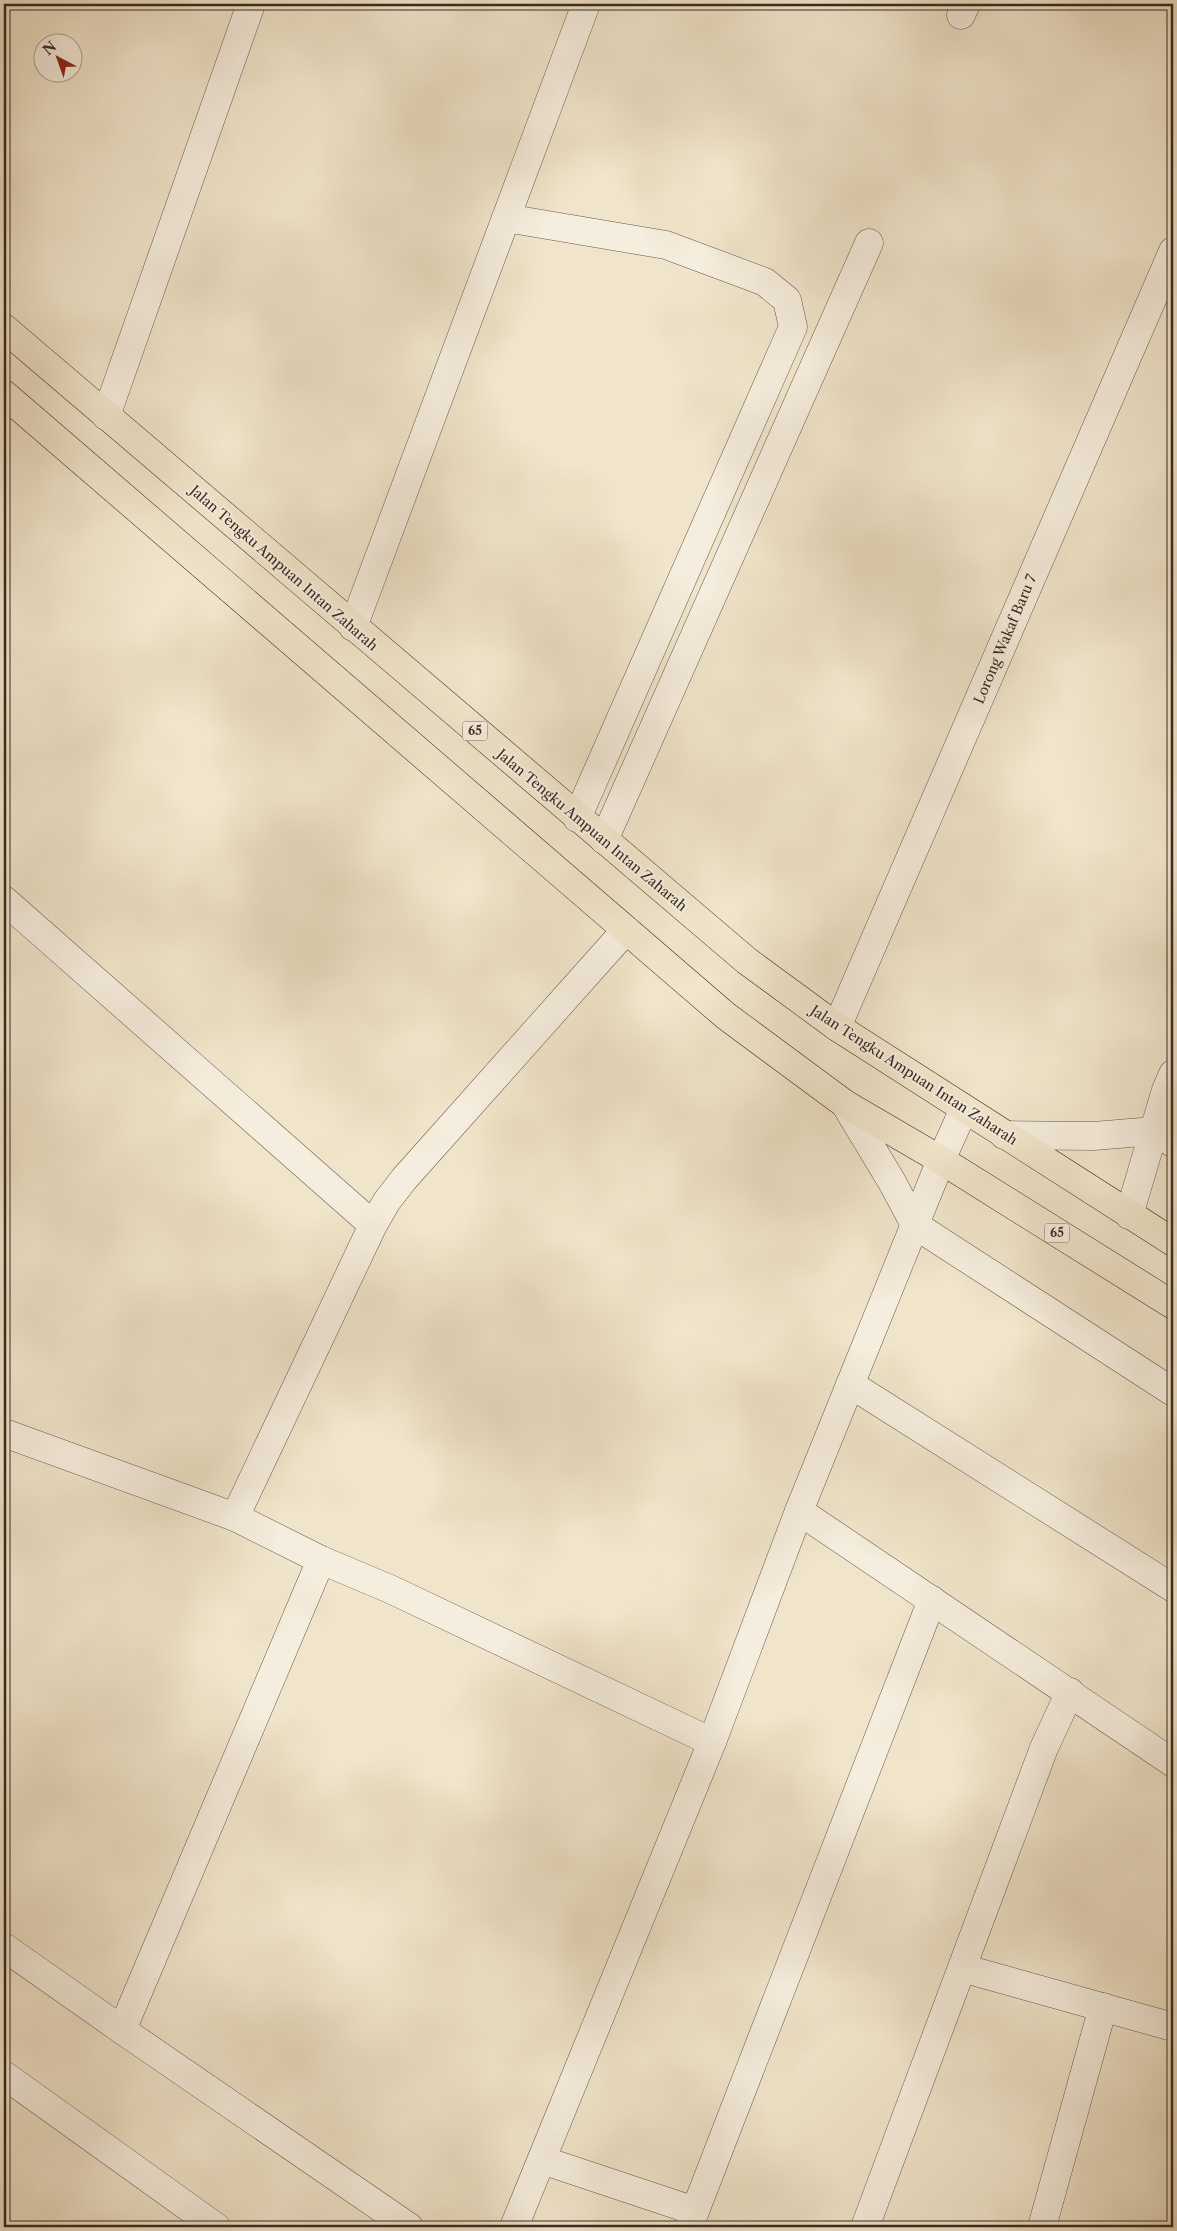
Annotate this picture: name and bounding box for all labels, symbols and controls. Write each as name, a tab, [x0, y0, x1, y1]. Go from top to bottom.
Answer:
north arrow	[32, 32, 82, 82]
text: N	[39, 37, 60, 59]
street label: Jalan Tengku Ampuan Intan Zaharah	[185, 480, 382, 655]
street label: Lorong Wakaf Baru 7	[970, 571, 1040, 707]
road number: 65	[462, 721, 488, 740]
street label: Jalan Tengku Ampuan Intan Zaharah	[492, 744, 691, 915]
street label: Jalan Tengku Ampuan Intan Zaharah	[805, 1000, 1021, 1149]
road number: 65	[1044, 1224, 1070, 1242]

